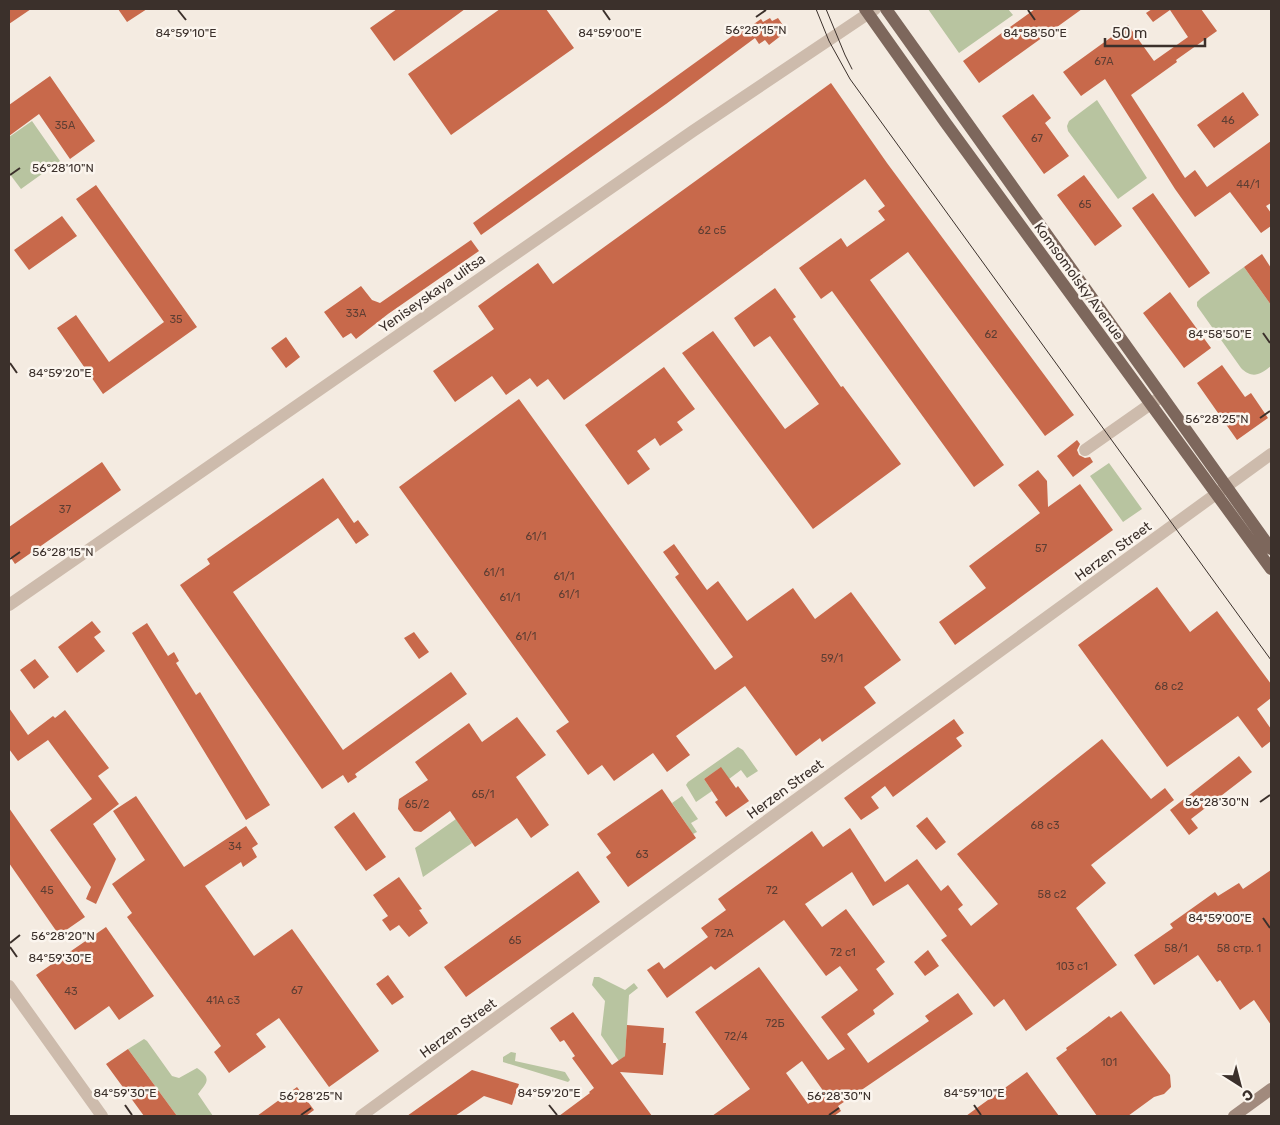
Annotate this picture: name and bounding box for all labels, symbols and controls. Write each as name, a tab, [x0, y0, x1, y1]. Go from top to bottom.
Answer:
scale bar	[1105, 15, 1205, 47]
text: 56°28'15"N	[725, 23, 787, 37]
text: 50 m	[1112, 24, 1147, 42]
text: 84°59'10"E	[155, 26, 217, 40]
text: 84°59'00"E	[578, 26, 642, 40]
text: 84°58'50"E	[1003, 26, 1067, 40]
house number: 67А	[1094, 55, 1114, 68]
house number: 46	[1221, 114, 1235, 127]
house number: 35А	[55, 119, 76, 132]
house number: 67	[1031, 132, 1043, 145]
text: 56°28'10"N	[32, 161, 94, 175]
house number: 44/1	[1236, 178, 1260, 191]
house number: 65	[1078, 198, 1092, 211]
street label: Komsomolsky Avenue	[1030, 219, 1127, 344]
house number: 62 с5	[698, 224, 727, 237]
street label: Yeniseyskaya ulitsa	[376, 250, 489, 336]
house number: 33А	[346, 307, 367, 320]
house number: 35	[169, 313, 183, 326]
text: 84°58'50"E	[1188, 327, 1252, 341]
house number: 62	[984, 328, 998, 341]
text: 84°59'20"E	[28, 366, 92, 380]
text: 56°28'25"N	[1185, 412, 1249, 426]
house number: 37	[59, 503, 71, 516]
street label: Herzen Street	[1072, 518, 1155, 585]
house number: 61/1	[525, 530, 547, 543]
house number: 57	[1035, 542, 1047, 555]
text: 56°28'15"N	[32, 545, 94, 559]
house number: 61/1	[483, 566, 505, 579]
house number: 61/1	[553, 570, 575, 583]
house number: 61/1	[558, 588, 580, 601]
house number: 61/1	[499, 591, 521, 604]
house number: 61/1	[515, 630, 537, 643]
house number: 59/1	[821, 652, 843, 665]
house number: 68 с2	[1155, 680, 1183, 693]
street label: Herzen Street	[744, 756, 827, 823]
house number: 65/1	[471, 788, 495, 801]
text: 56°28'30"N	[1185, 795, 1249, 809]
house number: 65/2	[405, 798, 429, 811]
house number: 68 с3	[1030, 819, 1060, 832]
house number: 34	[228, 840, 242, 853]
house number: 63	[635, 848, 649, 861]
house number: 45	[40, 884, 54, 897]
house number: 72	[766, 884, 778, 897]
house number: 58 с2	[1038, 888, 1066, 901]
text: 84°59'00"E	[1188, 911, 1252, 925]
house number: 72А	[714, 927, 734, 940]
text: 56°28'20"N	[31, 929, 95, 943]
house number: 65	[508, 934, 522, 947]
house number: 58/1	[1164, 942, 1188, 955]
house number: 58 стр. 1	[1217, 942, 1261, 955]
house number: 72 с1	[830, 946, 856, 959]
text: 84°59'30"E	[28, 951, 92, 965]
house number: 103 с1	[1056, 960, 1088, 973]
house number: 67	[291, 984, 303, 997]
house number: 43	[64, 985, 78, 998]
house number: 41А с3	[206, 994, 240, 1007]
street label: Herzen Street	[417, 995, 500, 1062]
house number: 72Б	[765, 1017, 785, 1030]
house number: 72/4	[724, 1030, 748, 1043]
house number: 101	[1101, 1056, 1117, 1069]
north arrow	[1215, 1060, 1265, 1110]
text: С	[1238, 1085, 1256, 1105]
text: 84°59'30"E	[93, 1086, 157, 1100]
text: 84°59'20"E	[517, 1086, 581, 1100]
text: 84°59'10"E	[943, 1086, 1005, 1100]
text: 56°28'25"N	[279, 1089, 343, 1103]
text: 56°28'30"N	[807, 1089, 871, 1103]

